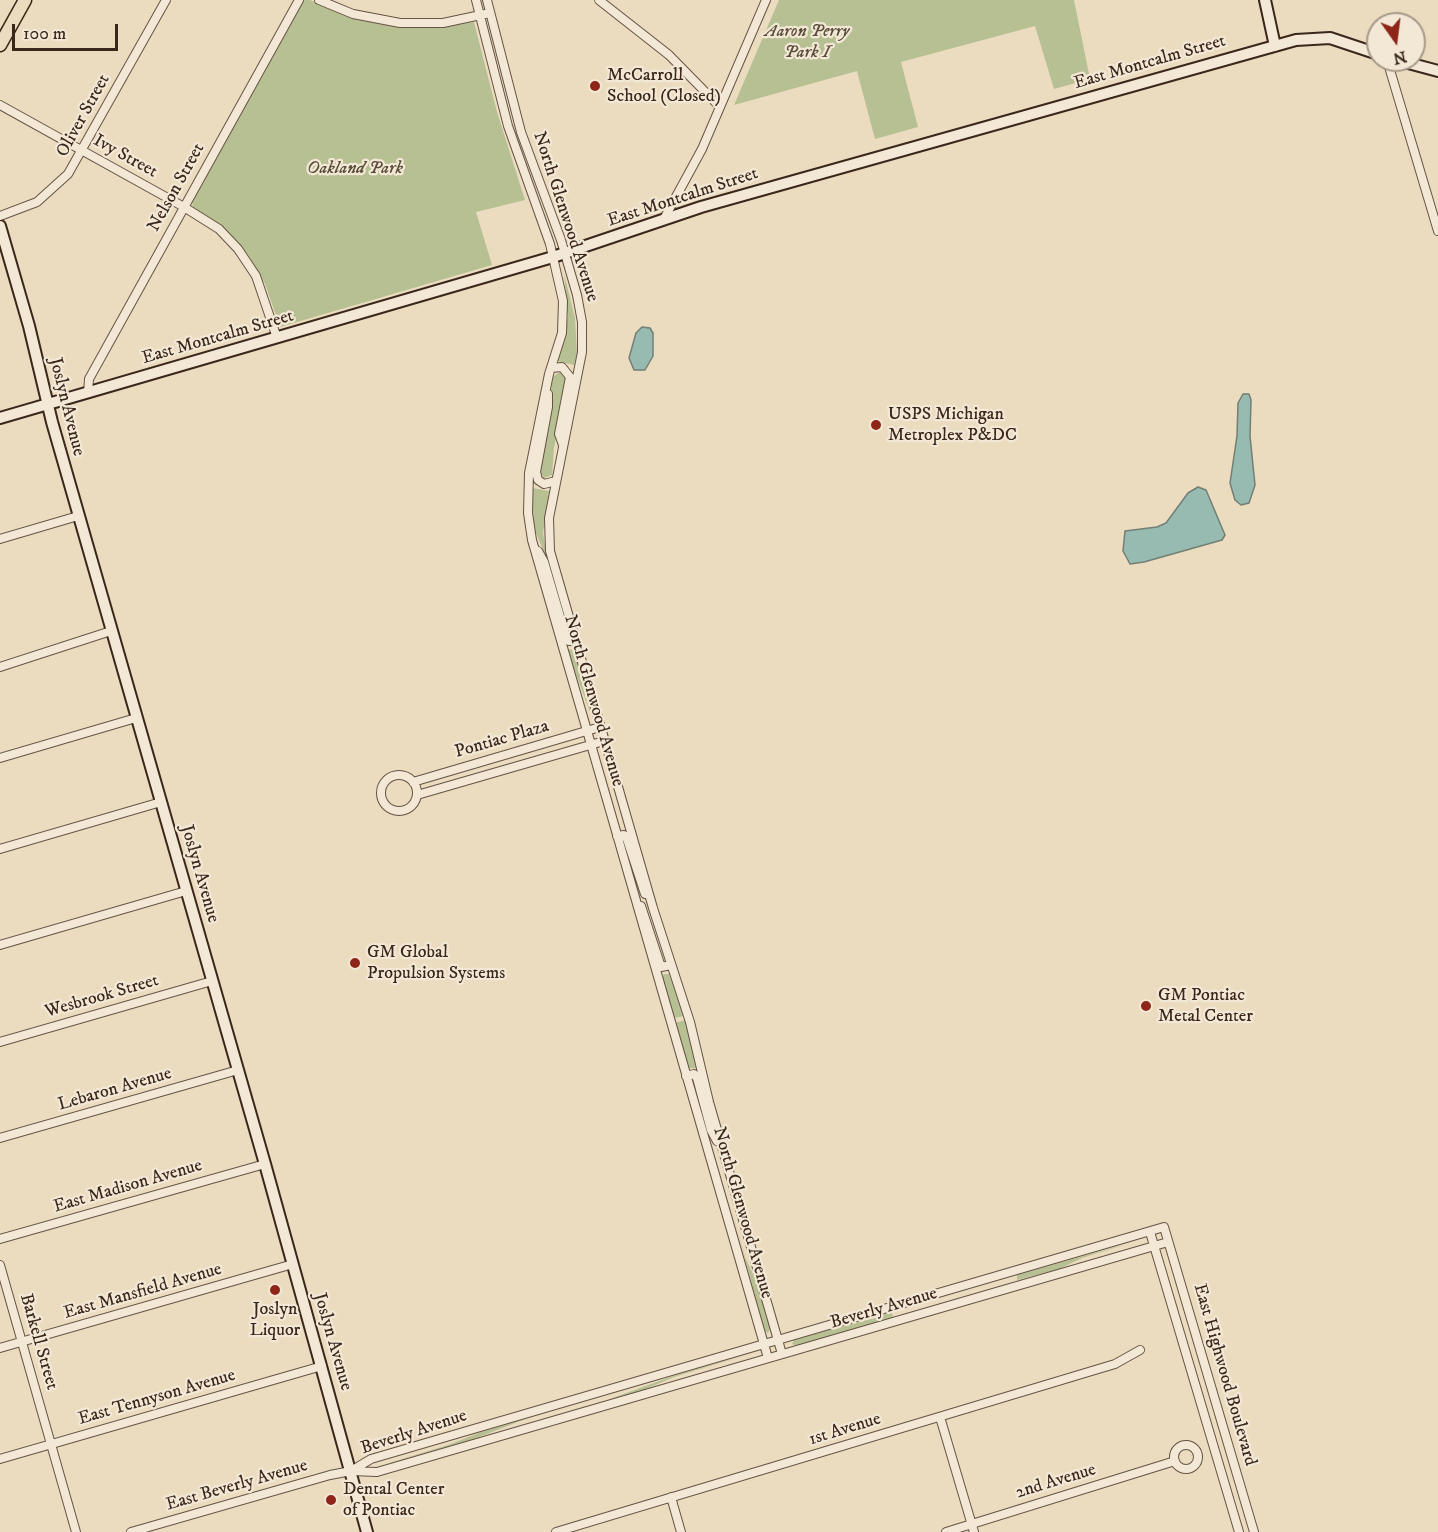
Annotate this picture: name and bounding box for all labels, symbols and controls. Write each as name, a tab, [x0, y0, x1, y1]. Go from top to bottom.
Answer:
scale bar	[15, 12, 122, 50]
north arrow	[1366, 12, 1426, 72]
park label: Aaron Perry Park I	[765, 21, 849, 63]
text: 100 m	[23, 23, 66, 45]
street label: East Montcalm Street	[1072, 31, 1228, 95]
text: N	[1391, 46, 1409, 69]
place label: McCarroll School (Closed)	[607, 65, 721, 107]
street label: Oliver Street	[52, 71, 116, 161]
marker: McCarroll School (Closed)	[588, 79, 602, 93]
street label: North Glenwood Avenue	[527, 129, 603, 305]
street label: Ivy Street	[89, 131, 161, 183]
street label: Nelson Street	[144, 140, 210, 236]
park label: Oakland Park	[307, 158, 403, 180]
street label: East Montcalm Street	[605, 164, 761, 232]
street label: East Montcalm Street	[140, 306, 296, 370]
street label: Joslyn Avenue	[43, 356, 89, 458]
place label: USPS Michigan Metroplex P&DC	[888, 404, 1017, 446]
marker: USPS Michigan Metroplex P&DC	[869, 418, 883, 432]
street label: North Glenwood Avenue	[558, 613, 628, 789]
street label: Pontiac Plaza	[453, 716, 551, 764]
street label: Joslyn Avenue	[175, 823, 223, 925]
place label: GM Global Propulsion Systems	[367, 942, 505, 984]
marker: GM Global Propulsion Systems	[348, 956, 362, 970]
street label: Wesbrook Street	[43, 971, 161, 1023]
place label: GM Pontiac Metal Center	[1158, 985, 1253, 1028]
marker: GM Pontiac Metal Center	[1139, 999, 1153, 1013]
street label: Lebaron Avenue	[56, 1063, 174, 1117]
street label: North Glenwood Avenue	[707, 1125, 777, 1301]
street label: East Madison Avenue	[51, 1155, 205, 1219]
street label: East Mansfield Avenue	[62, 1259, 224, 1325]
street label: East Highwood Boulevard	[1188, 1281, 1260, 1469]
marker: Joslyn Liquor	[268, 1283, 282, 1297]
street label: Beverly Avenue	[828, 1283, 940, 1335]
street label: Barkell Street	[14, 1291, 62, 1393]
street label: Joslyn Avenue	[308, 1291, 356, 1393]
place label: Joslyn Liquor	[250, 1299, 300, 1342]
street label: East Tennyson Avenue	[76, 1365, 238, 1431]
street label: Beverly Avenue	[358, 1406, 470, 1460]
street label: 1st Avenue	[806, 1409, 884, 1451]
street label: East Beverly Avenue	[164, 1455, 310, 1517]
street label: 2nd Avenue	[1013, 1460, 1099, 1504]
place label: Dental Center of Pontiac	[343, 1479, 444, 1522]
marker: Dental Center of Pontiac	[324, 1493, 338, 1507]

